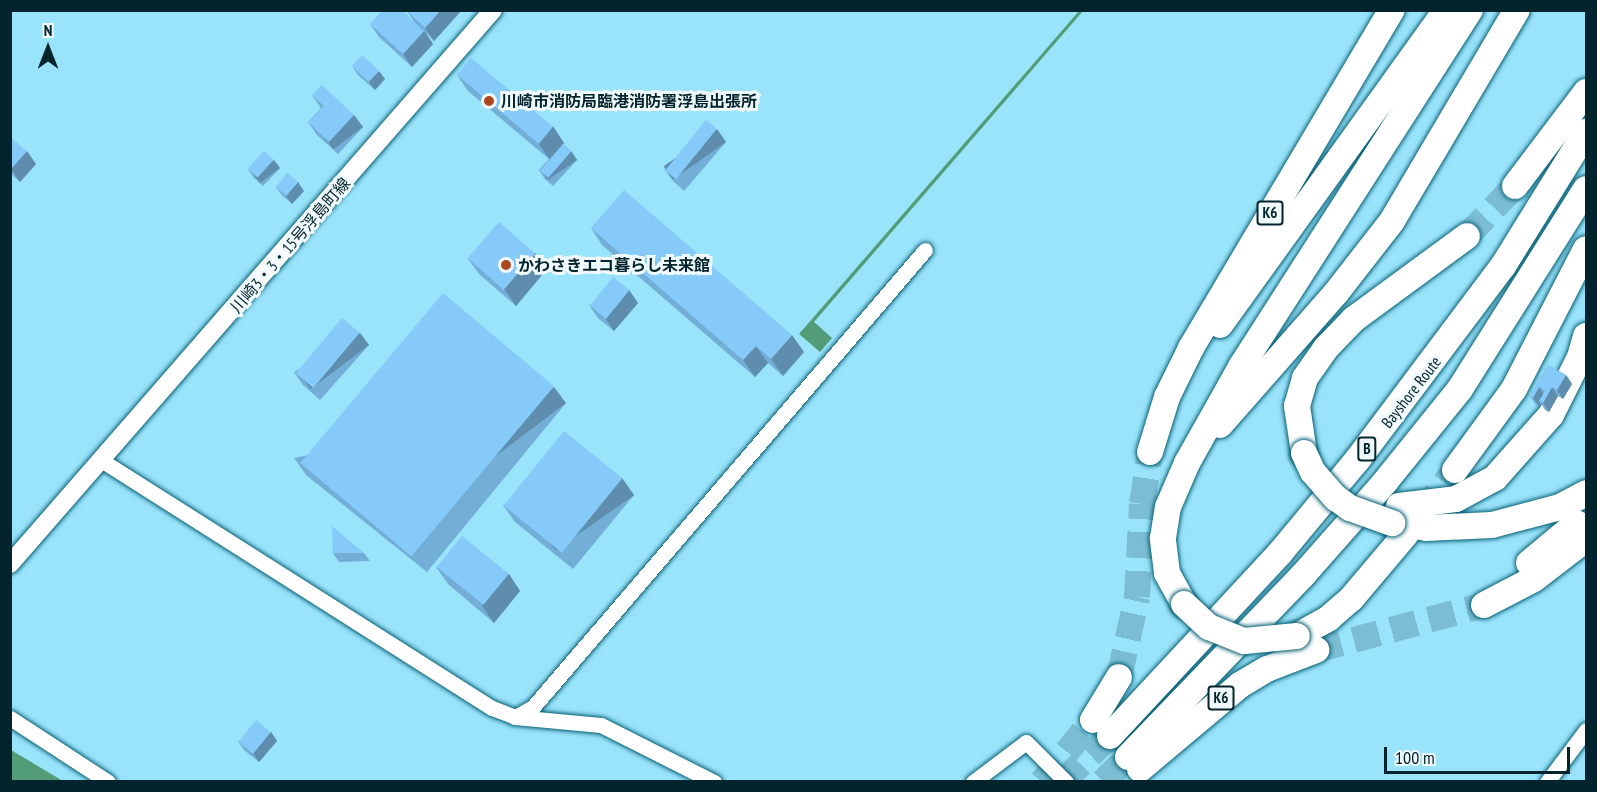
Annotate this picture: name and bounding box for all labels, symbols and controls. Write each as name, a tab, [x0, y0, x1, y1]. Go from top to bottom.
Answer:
north arrow	[18, 18, 78, 78]
text: N	[44, 20, 52, 40]
place label: 川崎市消防局臨港消防署浮島出張所	[501, 91, 757, 111]
marker: 川崎市消防局臨港消防署浮島出張所	[482, 94, 496, 108]
street label: 川崎3・3・15号浮島町線	[226, 173, 354, 317]
road number: K6	[1256, 201, 1284, 225]
place label: かわさきエコ暮らし未来館	[518, 255, 710, 275]
marker: かわさきエコ暮らし未来館	[499, 258, 513, 272]
street label: Bayshore Route	[1377, 352, 1445, 432]
road number: B	[1356, 437, 1378, 461]
road number: K6	[1208, 686, 1234, 710]
scale bar	[1387, 735, 1573, 773]
text: 100 m	[1395, 746, 1435, 769]

